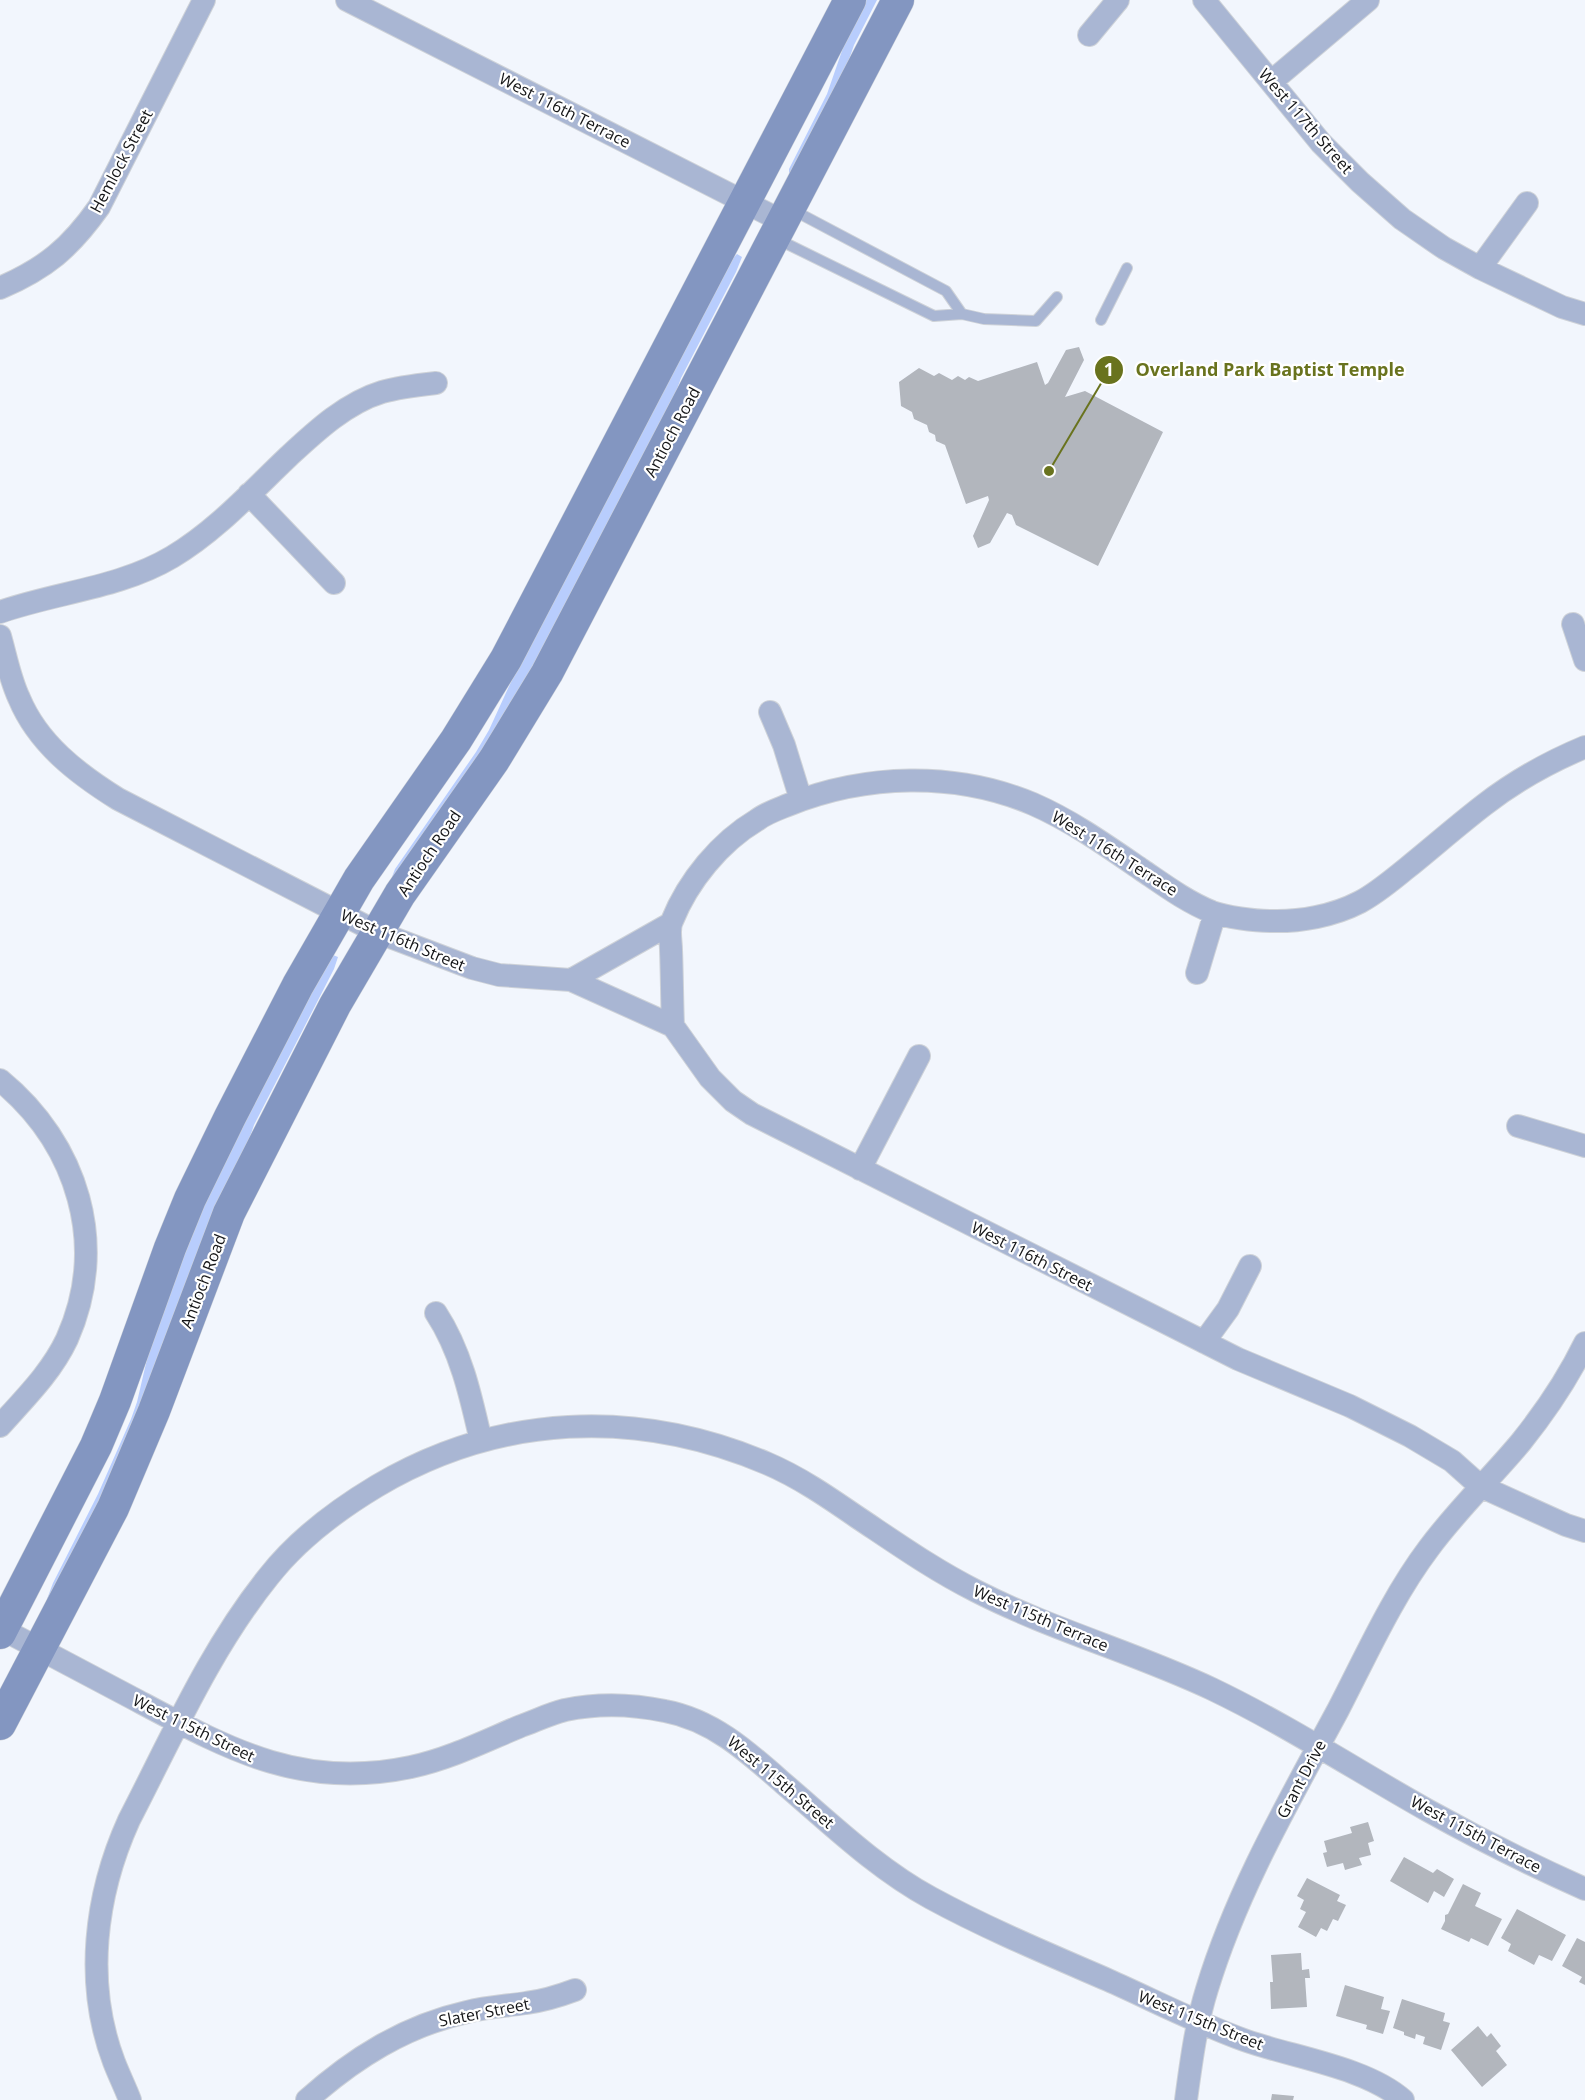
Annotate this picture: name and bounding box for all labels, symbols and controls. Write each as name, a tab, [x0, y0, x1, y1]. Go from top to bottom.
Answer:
street label: West 117th Street	[1254, 64, 1358, 179]
street label: West 116th Terrace	[496, 67, 635, 153]
street label: Hemlock Street	[84, 105, 158, 217]
callout: Overland Park Baptist Temple	[1094, 352, 1417, 388]
text: 1	[1104, 357, 1114, 381]
text: Overland Park Baptist Temple	[1135, 357, 1405, 381]
street label: Antioch Road	[639, 383, 705, 481]
street label: West 116th Terrace	[1048, 805, 1182, 901]
street label: Antioch Road	[392, 806, 466, 900]
street label: West 116th Street	[337, 904, 469, 976]
street label: West 116th Street	[968, 1216, 1097, 1296]
street label: Antioch Road	[175, 1231, 231, 1331]
street label: West 115th Terrace	[970, 1580, 1112, 1656]
street label: West 115th Street	[129, 1689, 259, 1767]
street label: West 115th Street	[723, 1731, 839, 1833]
street label: Grant Drive	[1271, 1736, 1331, 1822]
street label: West 115th Terrace	[1407, 1790, 1545, 1878]
street label: West 115th Street	[1135, 1985, 1267, 2055]
street label: Slater Street	[437, 1992, 531, 2032]

